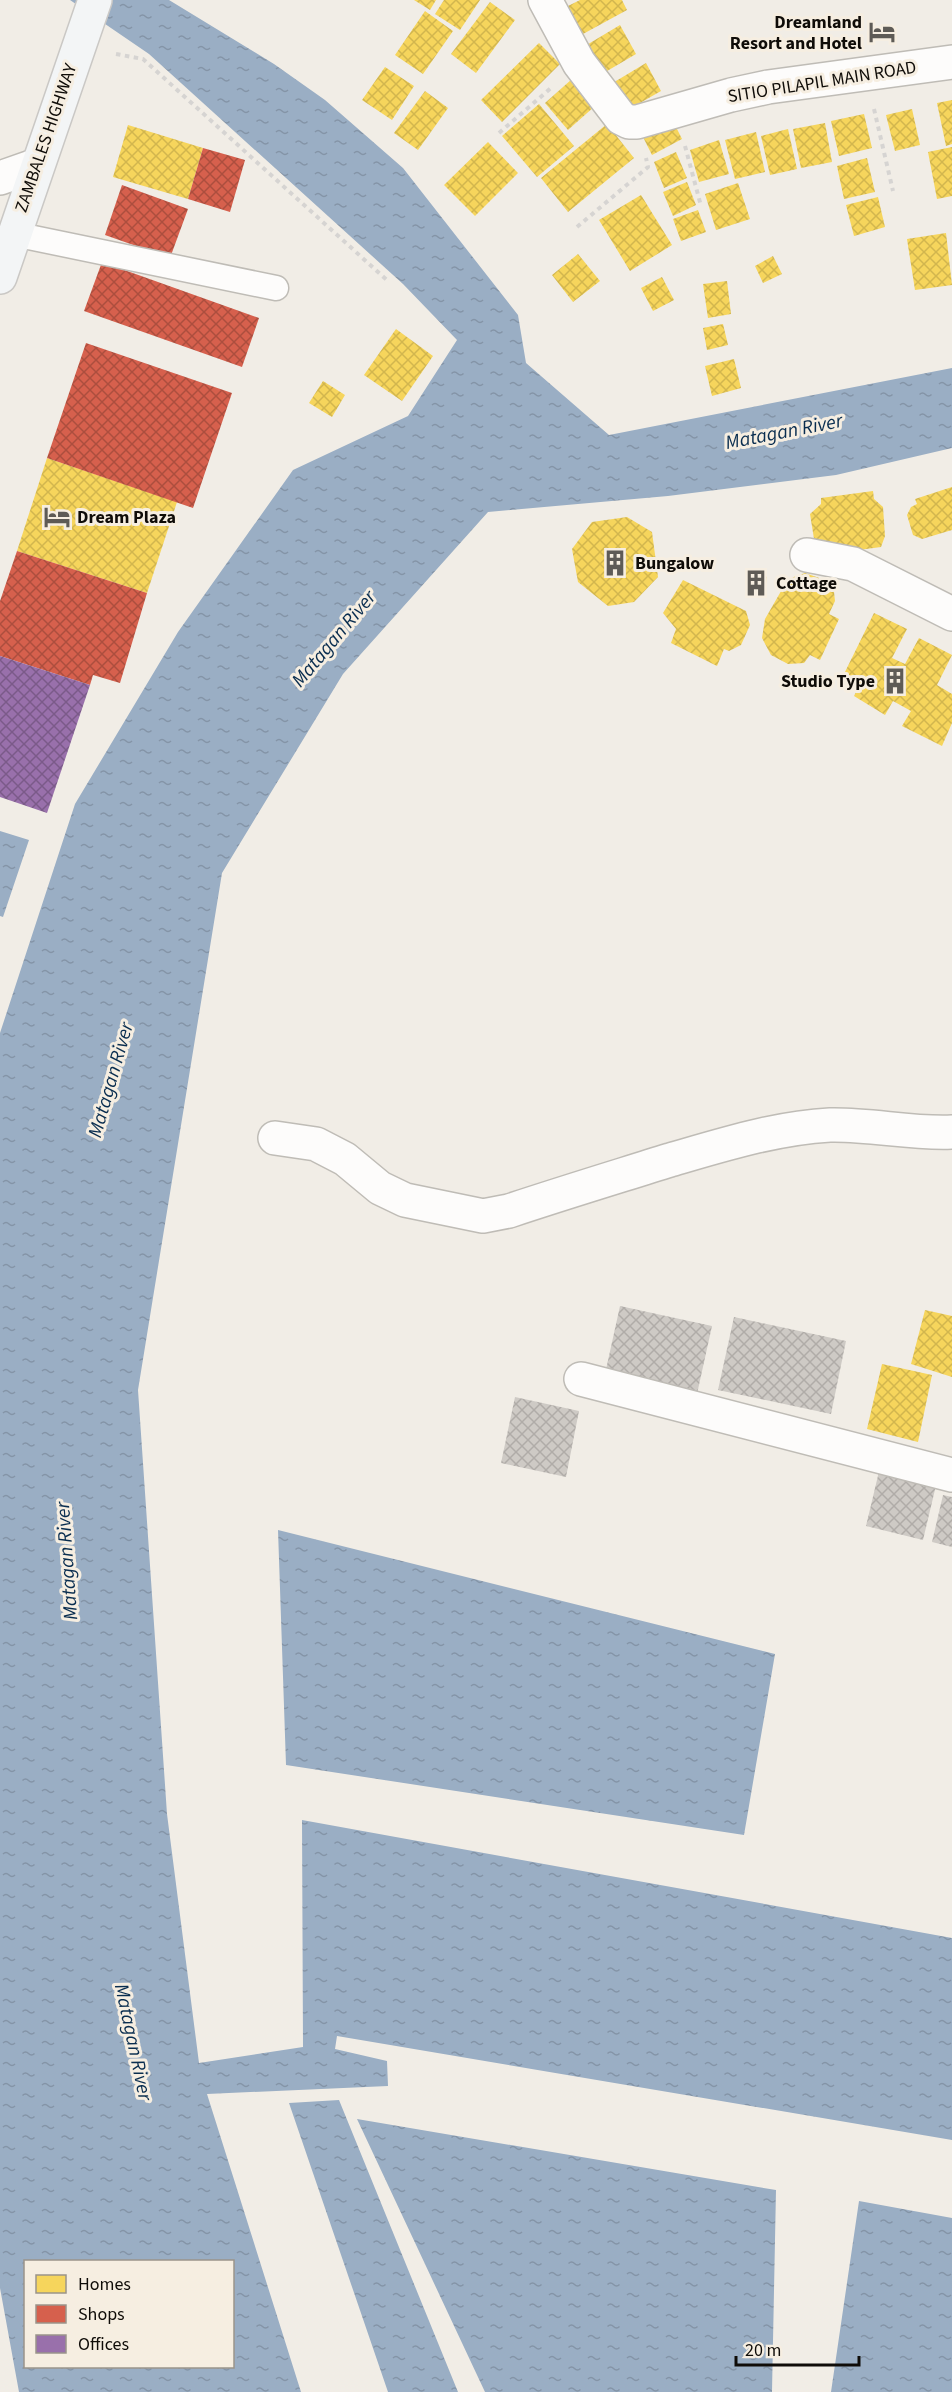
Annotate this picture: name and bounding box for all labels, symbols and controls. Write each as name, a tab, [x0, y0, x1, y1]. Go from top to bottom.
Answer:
place label: Dreamland Resort and Hotel	[730, 10, 862, 56]
hotel icon: Dreamland Resort and Hotel	[867, 17, 897, 47]
street label: SITIO PILAPIL MAIN ROAD	[726, 55, 918, 109]
street label: ZAMBALES HIGHWAY	[9, 60, 83, 216]
water label: Matagan River	[723, 407, 846, 457]
hotel icon: Dream Plaza	[42, 502, 72, 532]
place label: Dream Plaza	[77, 505, 176, 530]
building icon: Bungalow	[600, 548, 630, 578]
place label: Bungalow	[635, 551, 714, 576]
building icon: Cottage	[741, 568, 771, 598]
place label: Cottage	[776, 571, 837, 596]
water label: Matagan River	[285, 584, 384, 693]
building icon: Studio Type	[880, 666, 910, 696]
place label: Studio Type	[781, 669, 875, 694]
water label: Matagan River	[81, 1018, 141, 1141]
water label: Matagan River	[49, 1500, 85, 1621]
water label: Matagan River	[107, 1981, 159, 2104]
legend	[24, 2260, 234, 2368]
text: Homes	[78, 2272, 131, 2297]
text: Shops	[78, 2302, 125, 2327]
scale bar	[736, 2329, 859, 2367]
text: Offices	[78, 2332, 129, 2357]
text: 20 m	[745, 2338, 781, 2363]

